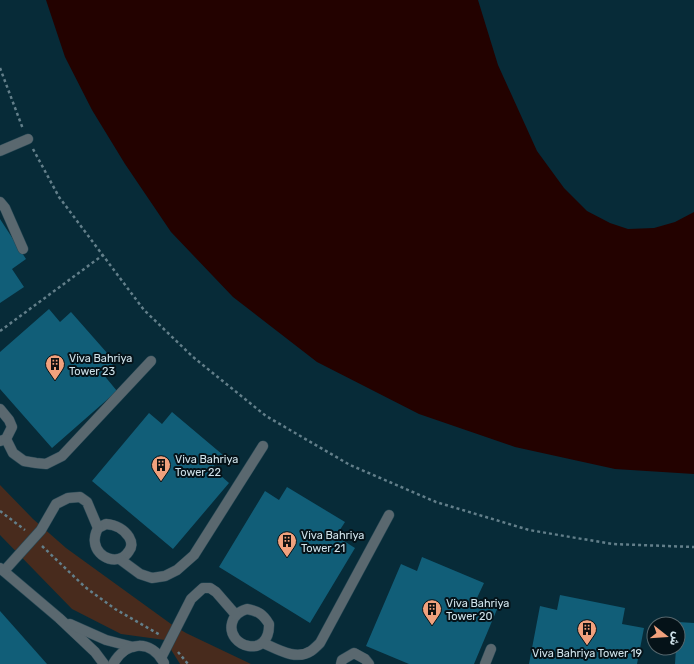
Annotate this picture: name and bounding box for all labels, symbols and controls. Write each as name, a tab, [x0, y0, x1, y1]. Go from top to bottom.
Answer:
place label: Viva Bahriya Tower 23	[69, 352, 132, 378]
building icon: Viva Bahriya Tower 23	[44, 353, 66, 381]
place label: Viva Bahriya Tower 22	[175, 453, 238, 479]
building icon: Viva Bahriya Tower 22	[150, 454, 172, 482]
place label: Viva Bahriya Tower 21	[301, 529, 364, 555]
building icon: Viva Bahriya Tower 21	[276, 530, 298, 558]
place label: Viva Bahriya Tower 20	[446, 597, 509, 623]
building icon: Viva Bahriya Tower 20	[421, 598, 443, 626]
north arrow	[646, 616, 686, 656]
building icon: Viva Bahriya Tower 19	[576, 618, 598, 646]
text: ش	[667, 630, 683, 647]
place label: Viva Bahriya Tower 19	[532, 647, 642, 660]

